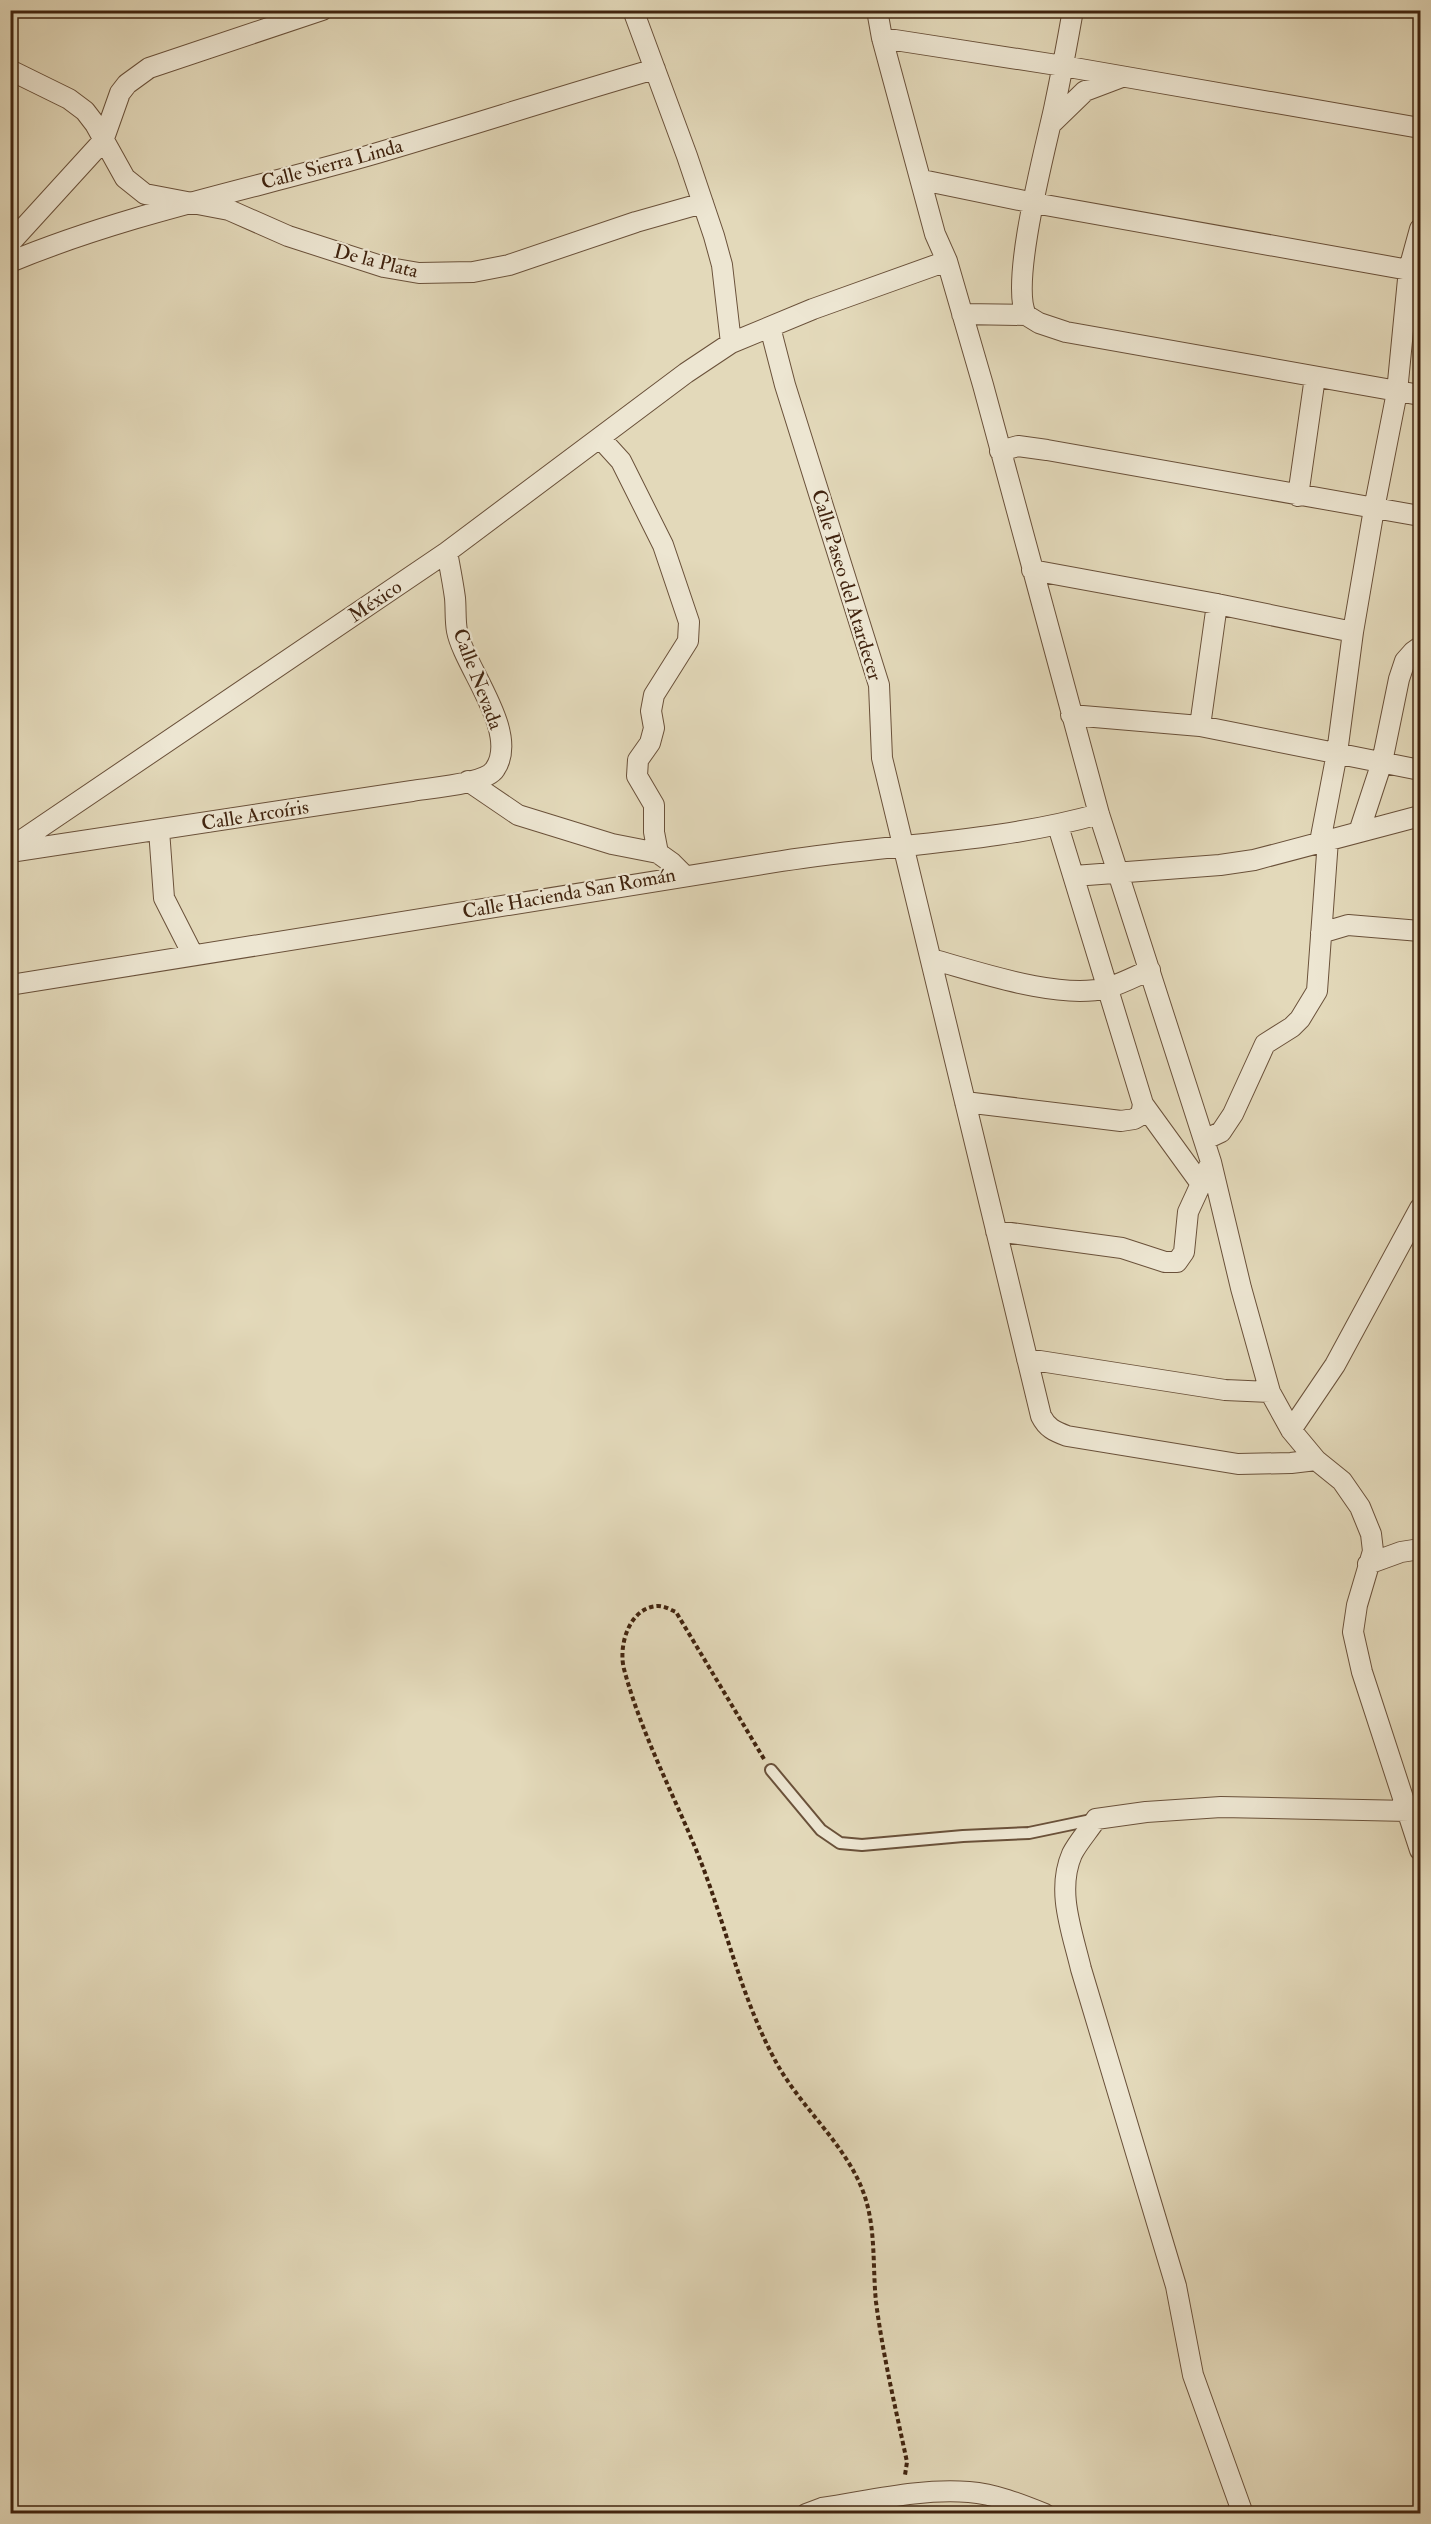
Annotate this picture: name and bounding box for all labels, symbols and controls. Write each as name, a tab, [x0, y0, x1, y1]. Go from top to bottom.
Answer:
street label: Calle Sierra Linda	[258, 133, 406, 195]
street label: De la Plata	[331, 238, 422, 284]
street label: Calle Paseo del Atardecer	[806, 486, 888, 684]
street label: México	[344, 574, 406, 628]
street label: Calle Nevada	[447, 625, 509, 734]
street label: Calle Arcoíris	[200, 794, 310, 836]
street label: Calle Hacienda San Román	[460, 862, 678, 924]

